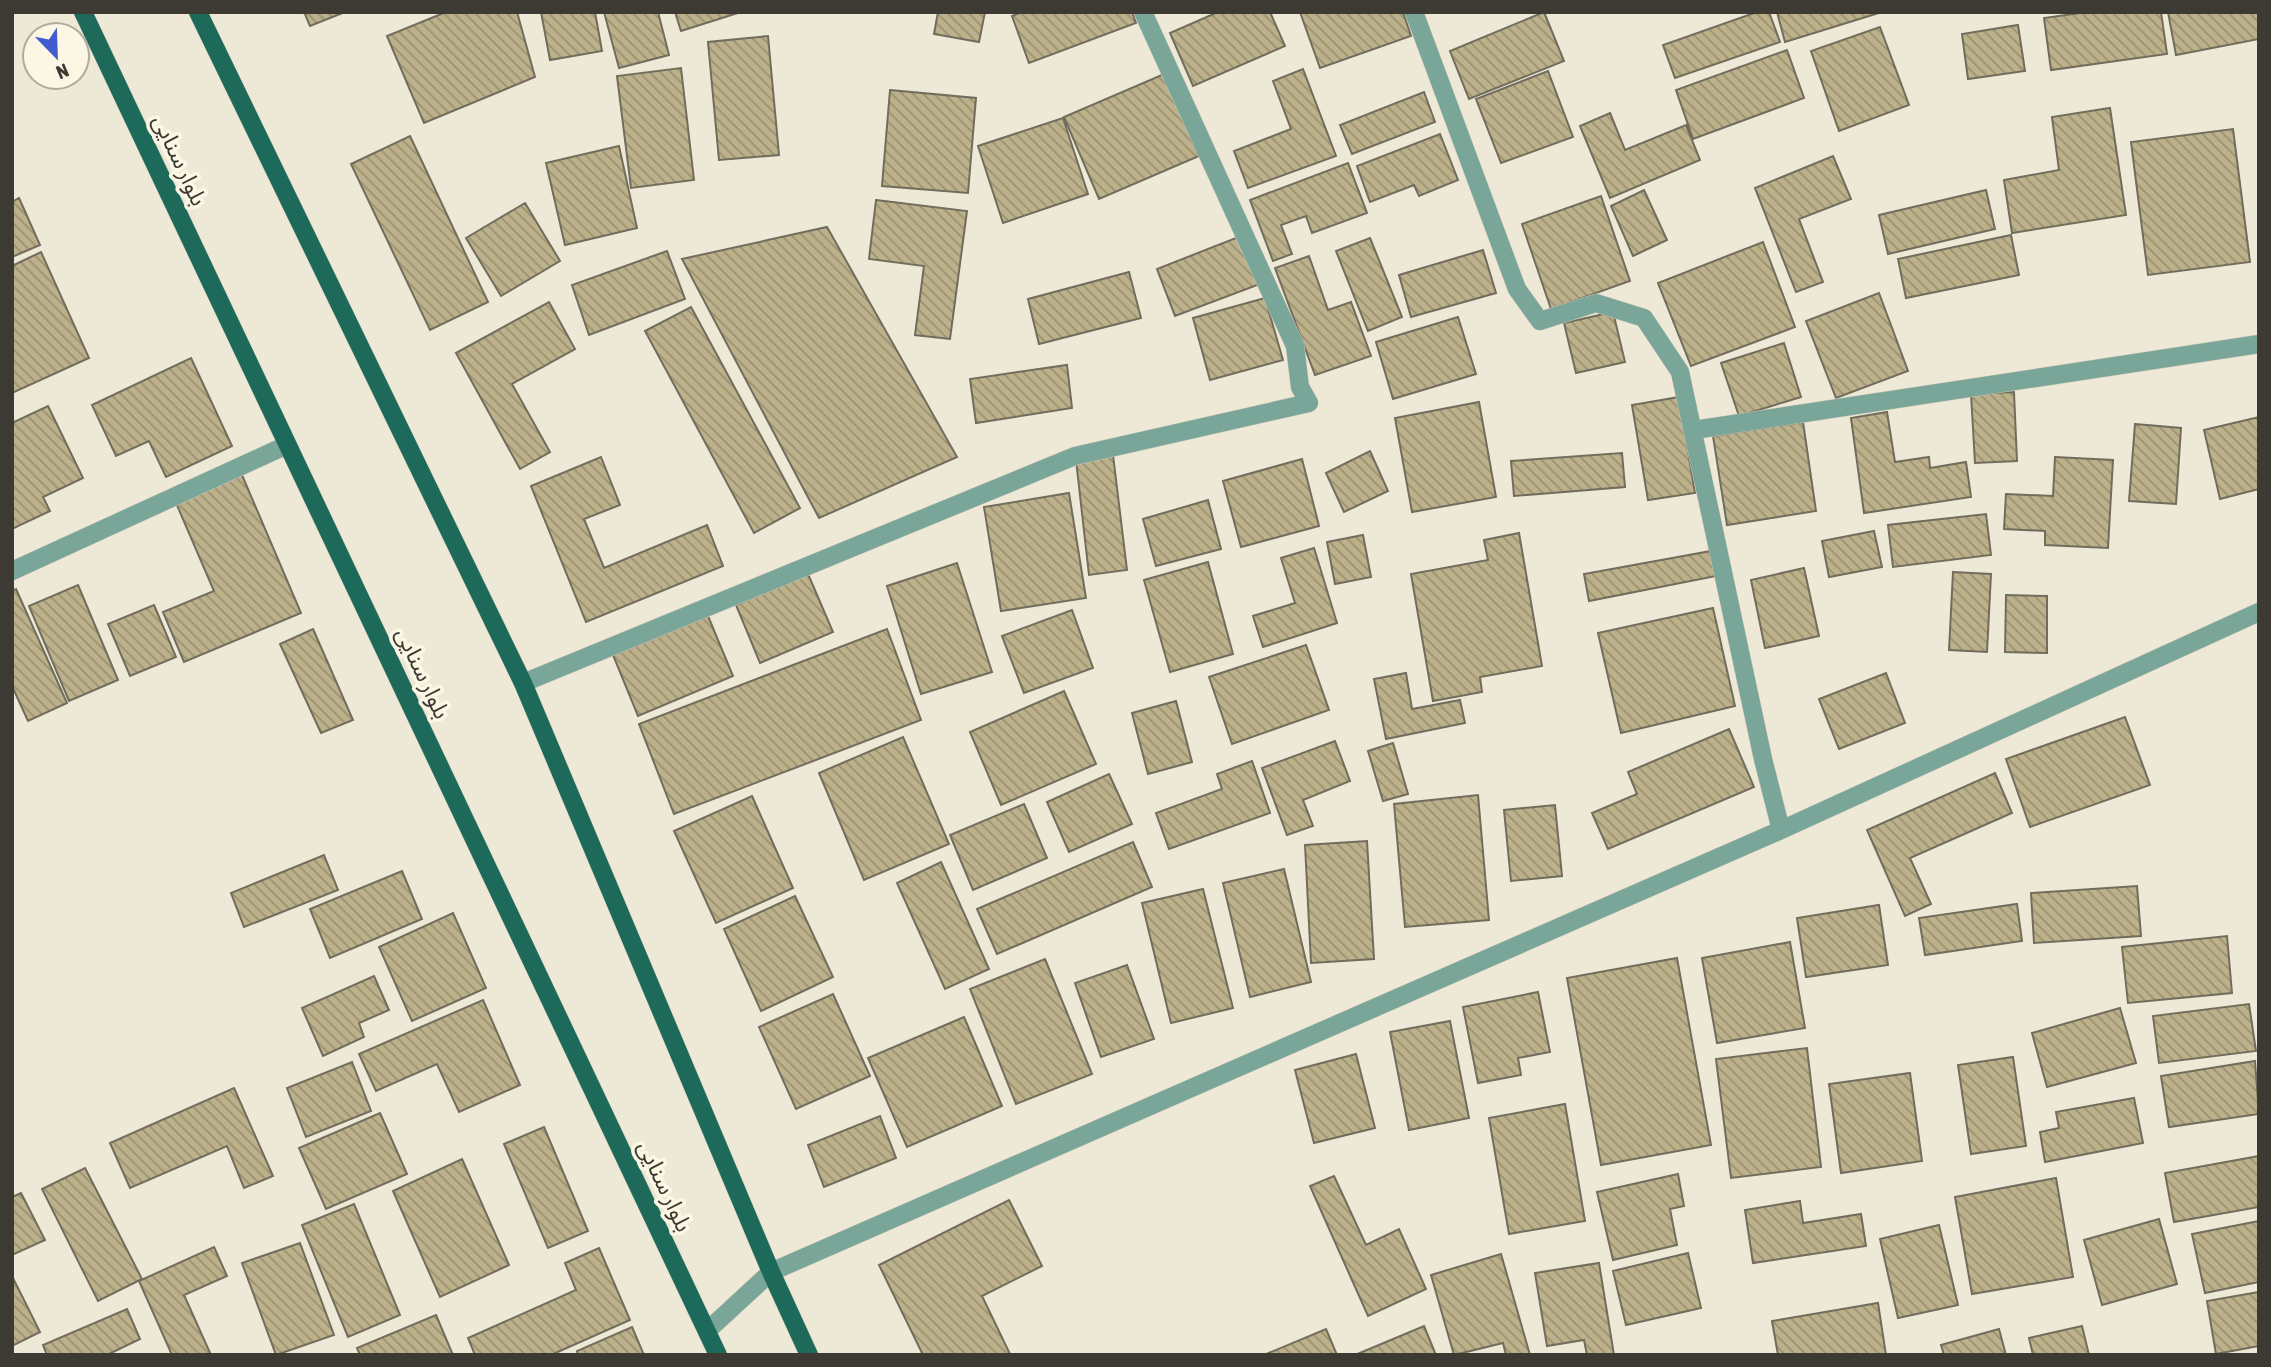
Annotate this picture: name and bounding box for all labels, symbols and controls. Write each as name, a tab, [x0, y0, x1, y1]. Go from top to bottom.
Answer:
north arrow	[21, 21, 91, 91]
text: N	[53, 59, 72, 84]
street label: بلوار سنایی	[147, 110, 212, 210]
street label: بلوار سنایی	[390, 623, 455, 723]
street label: بلوار سنایی	[632, 1136, 697, 1236]

